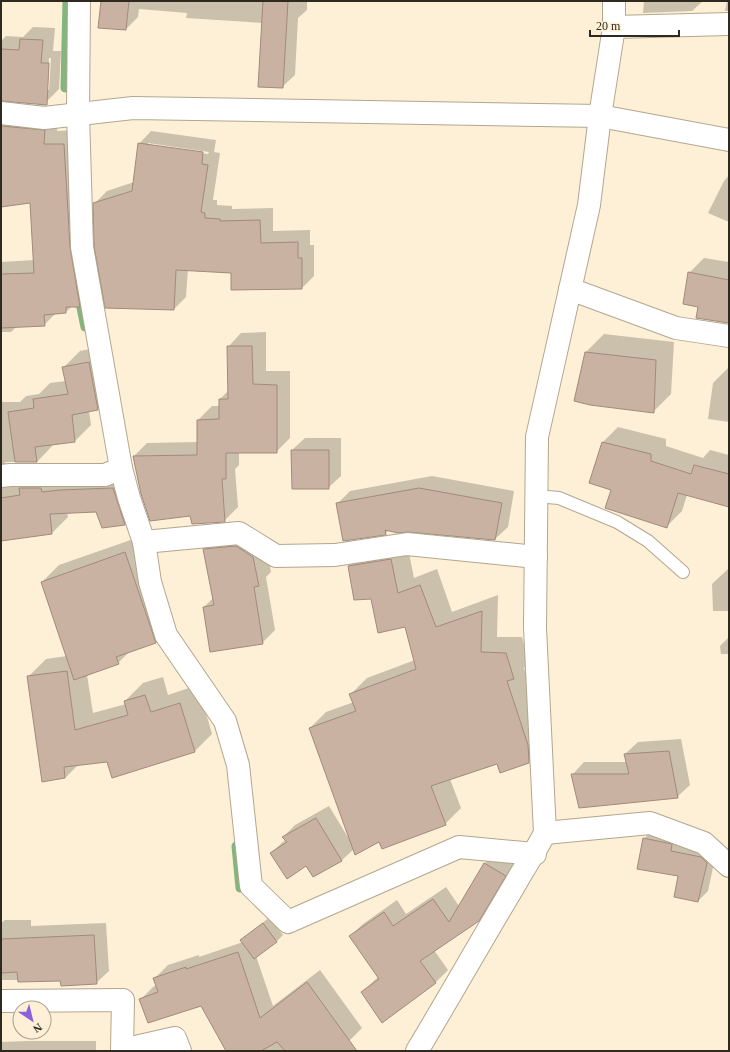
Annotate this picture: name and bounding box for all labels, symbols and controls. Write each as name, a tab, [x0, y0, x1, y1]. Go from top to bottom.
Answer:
scale bar	[590, 12, 679, 38]
text: 20 m	[596, 19, 621, 33]
north arrow	[12, 1000, 52, 1040]
text: N	[31, 1021, 44, 1035]

